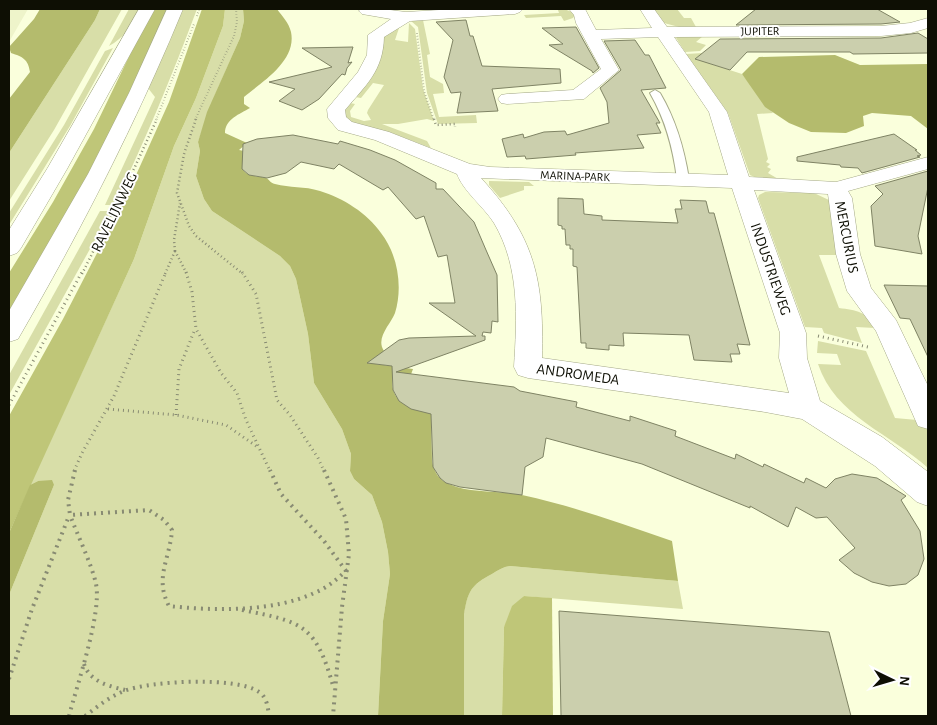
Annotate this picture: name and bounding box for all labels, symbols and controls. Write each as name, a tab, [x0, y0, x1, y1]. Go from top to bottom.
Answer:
street label: JUPITER	[740, 25, 780, 37]
street label: MARINA-PARK	[540, 169, 611, 183]
street label: RAVELIJNWEG	[89, 170, 140, 254]
street label: MERCURIUS	[832, 200, 861, 274]
street label: INDUSTRIEWEG	[748, 221, 793, 317]
street label: ANDROMEDA	[536, 361, 621, 388]
north arrow	[867, 655, 917, 705]
text: N	[897, 676, 911, 687]

